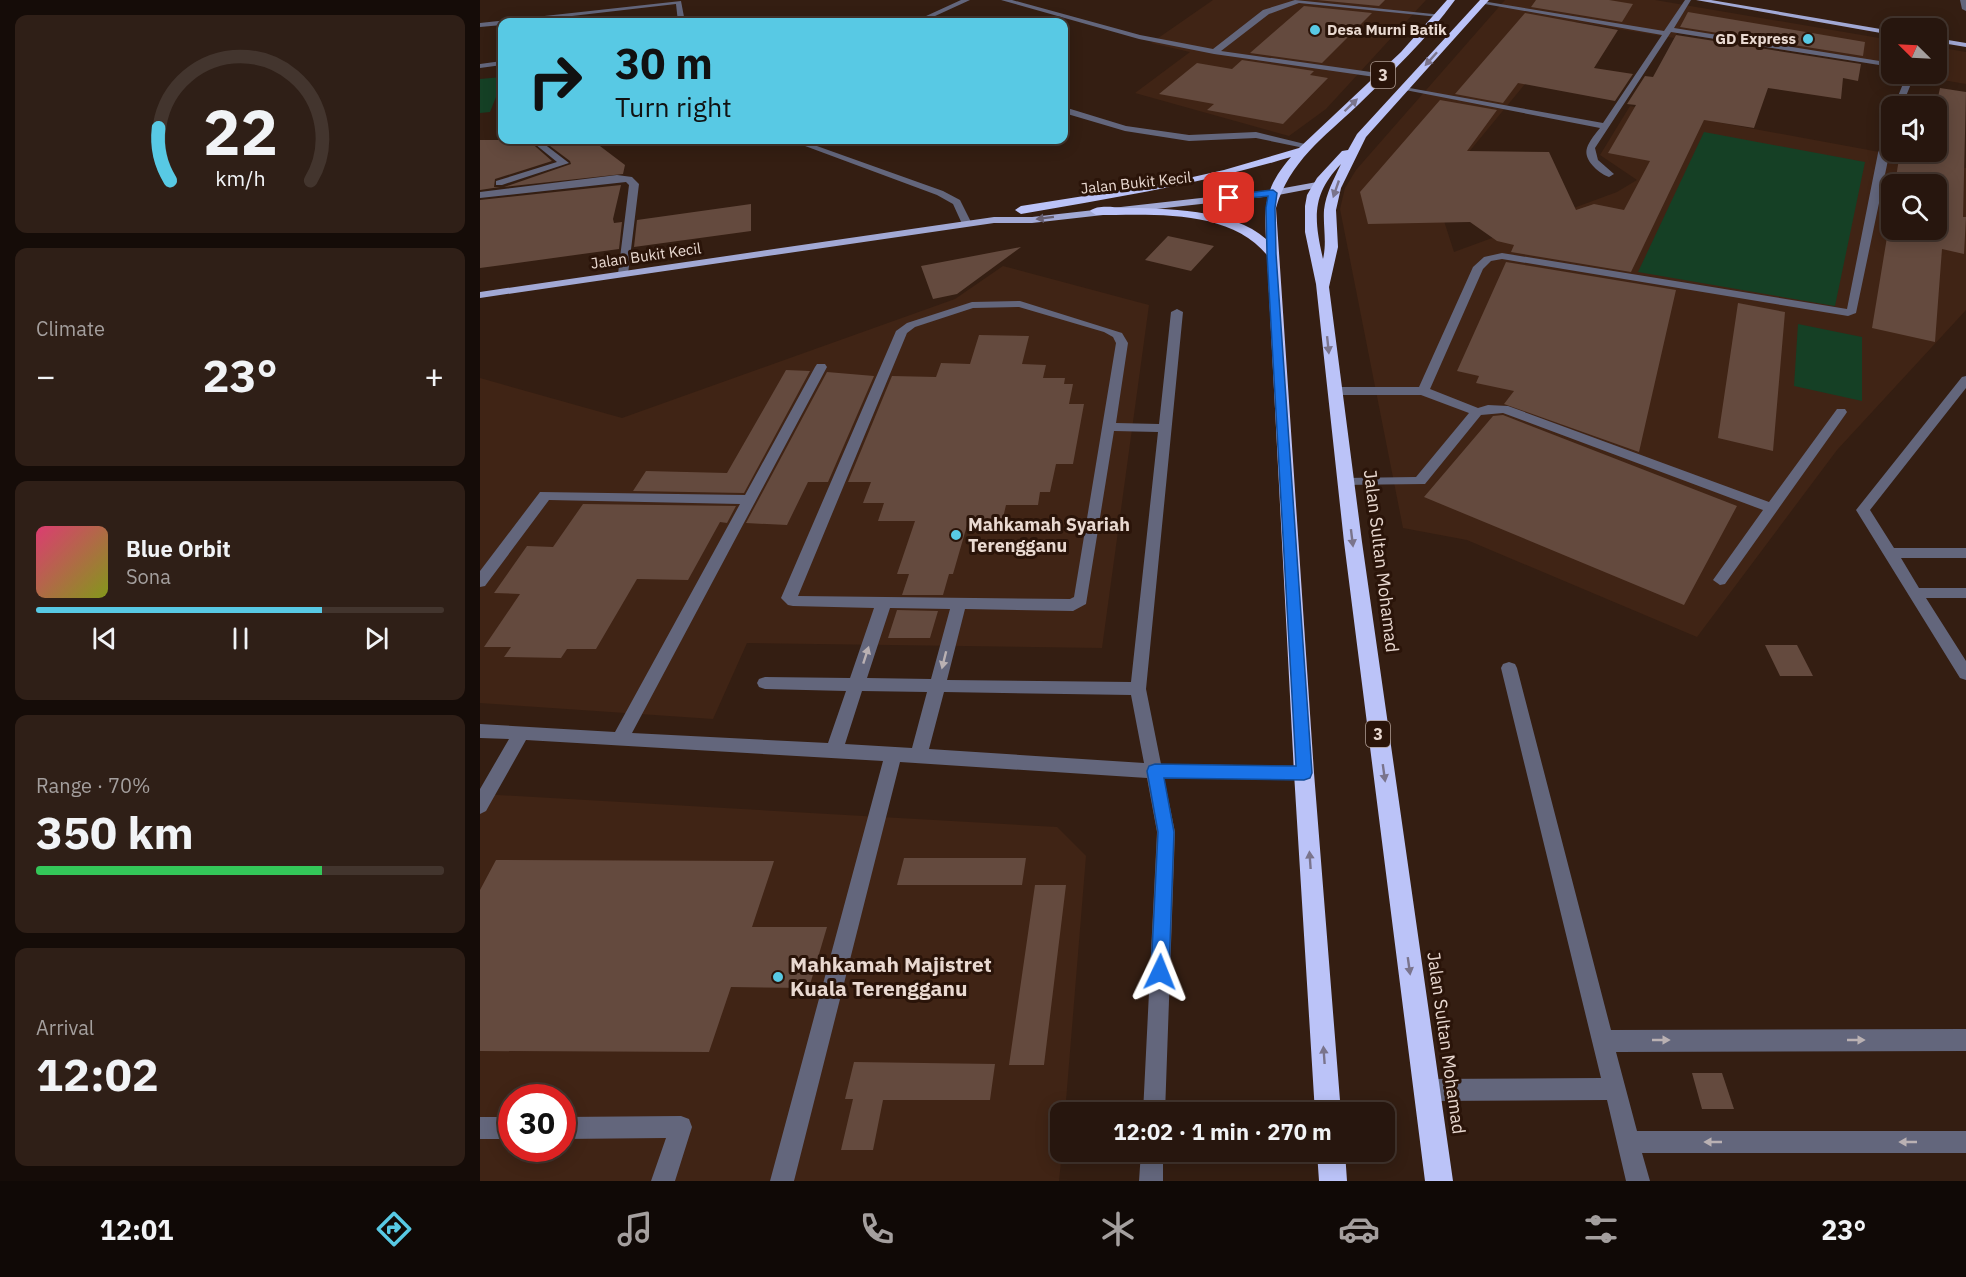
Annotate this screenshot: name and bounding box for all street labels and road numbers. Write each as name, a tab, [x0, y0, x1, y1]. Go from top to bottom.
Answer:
road number: 3	[1371, 62, 1395, 88]
street label: Jalan Bukit Kecil	[1080, 167, 1192, 198]
street label: Jalan Bukit Kecil	[589, 238, 702, 273]
street label: Jalan Sultan Mohamad	[1359, 468, 1404, 654]
road number: 3	[1366, 721, 1390, 747]
street label: Jalan Sultan Mohamad	[1422, 950, 1471, 1136]

